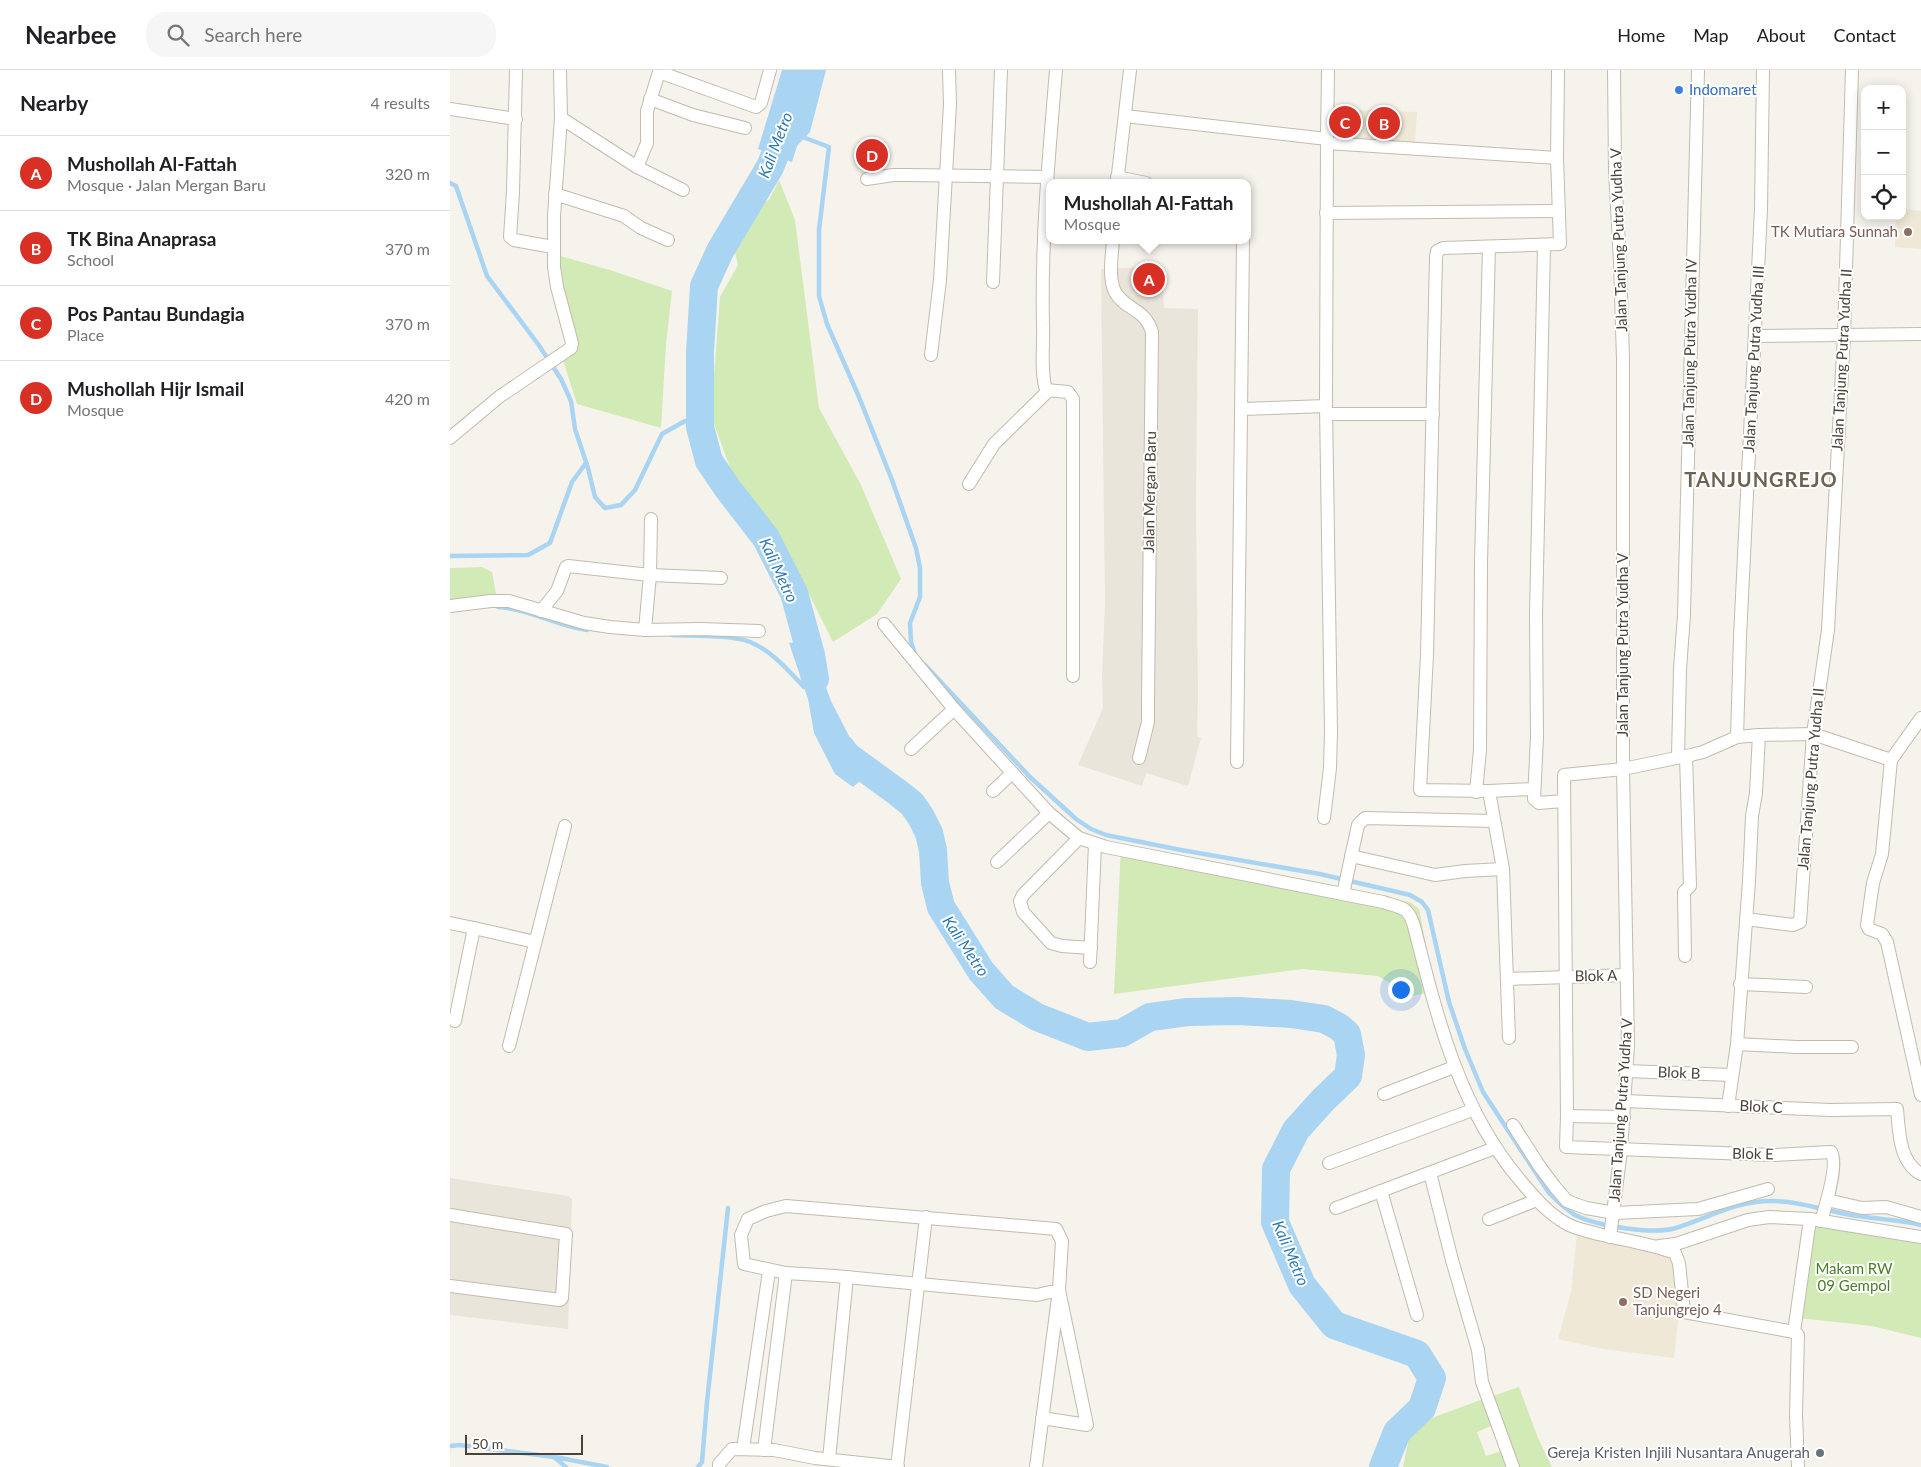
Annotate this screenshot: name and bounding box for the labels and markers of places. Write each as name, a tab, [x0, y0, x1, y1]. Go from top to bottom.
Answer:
place label: Indomaret	[1689, 80, 1757, 98]
marker: Indomaret	[1673, 84, 1685, 96]
pin: C	[1329, 103, 1361, 141]
pin: B	[1368, 104, 1400, 142]
pin: D	[856, 136, 888, 174]
place label: TK Mutiara Sunnah	[1771, 222, 1898, 240]
marker: TK Mutiara Sunnah	[1902, 226, 1914, 238]
pin: A	[1133, 260, 1165, 298]
place label: SD Negeri Tanjungrejo 4	[1633, 1283, 1722, 1318]
marker: SD Negeri Tanjungrejo 4	[1617, 1296, 1629, 1308]
place label: Gereja Kristen Injili Nusantara Anugerah	[1547, 1443, 1810, 1461]
marker: Gereja Kristen Injili Nusantara Anugerah	[1814, 1447, 1826, 1459]

